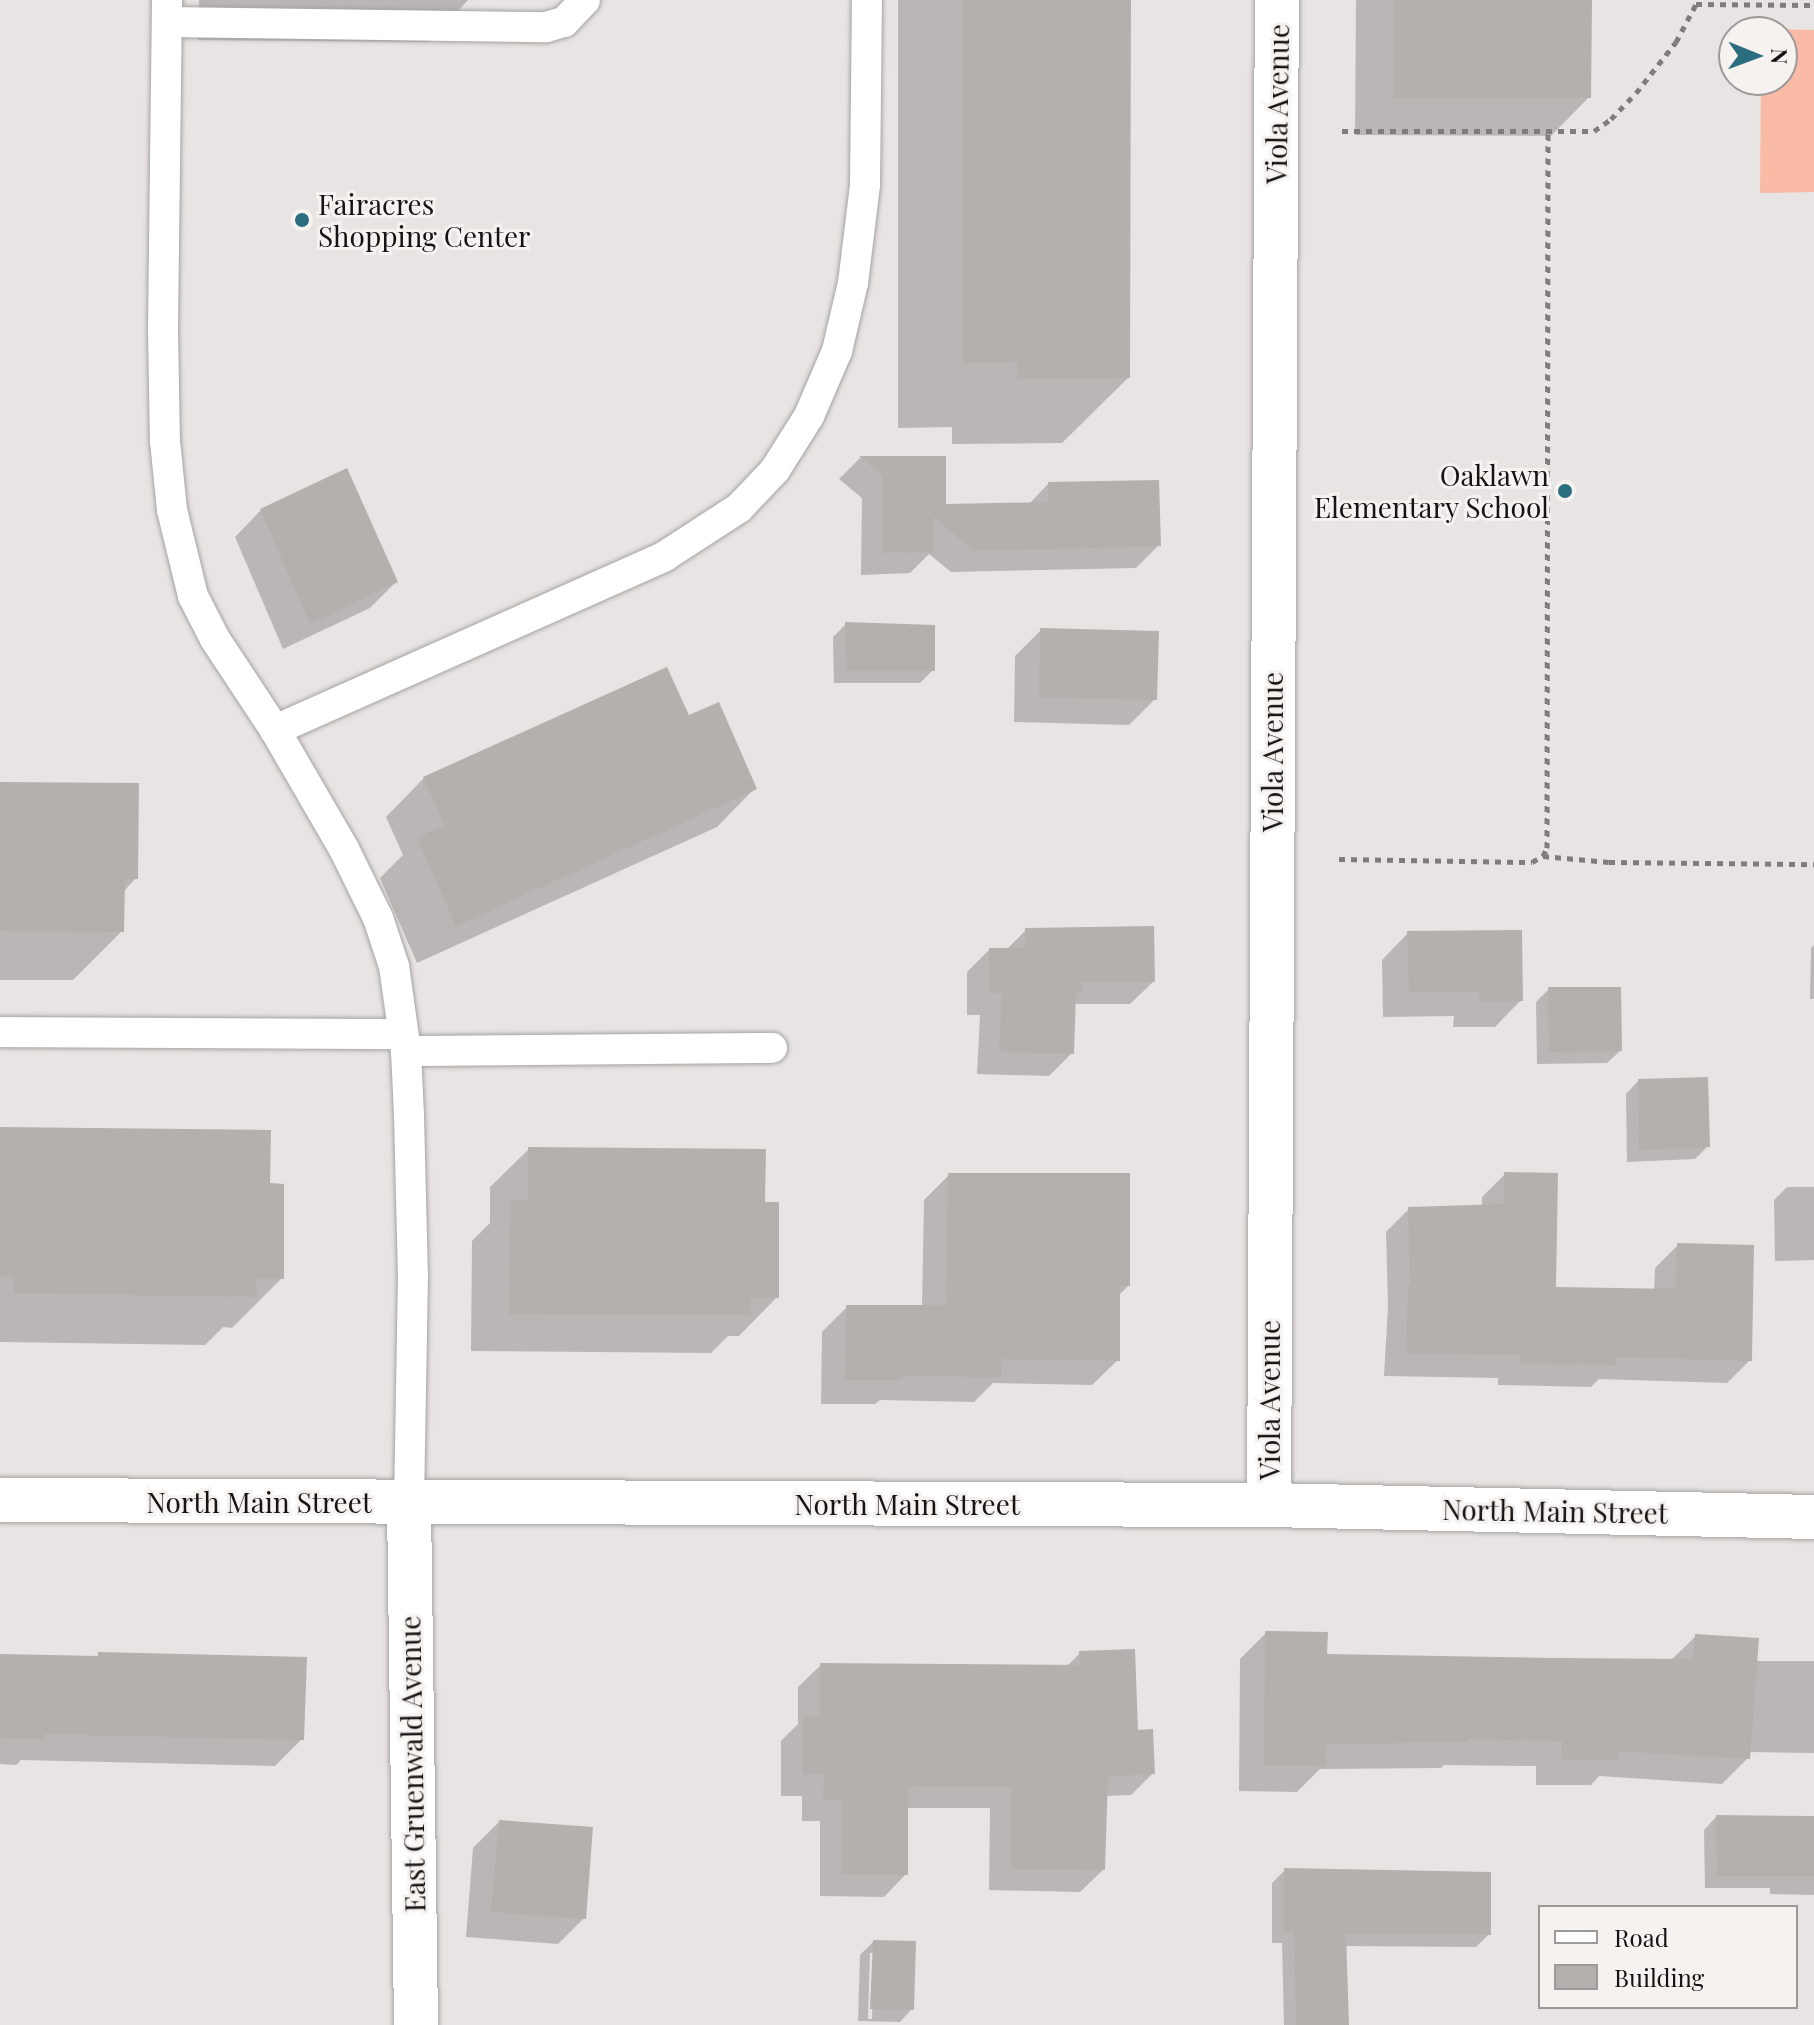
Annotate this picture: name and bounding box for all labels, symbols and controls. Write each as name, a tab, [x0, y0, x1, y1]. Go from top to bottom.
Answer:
north arrow	[1718, 16, 1798, 96]
street label: Viola Avenue	[1259, 23, 1295, 185]
text: N	[1765, 48, 1795, 65]
place label: Fairacres Shopping Center	[318, 187, 531, 253]
marker: Fairacres Shopping Center	[293, 211, 311, 229]
place label: Oaklawn Elementary School	[1313, 458, 1549, 524]
marker: Oaklawn Elementary School	[1556, 482, 1574, 500]
street label: Viola Avenue	[1255, 671, 1289, 833]
street label: Viola Avenue	[1252, 1319, 1286, 1481]
street label: North Main Street	[146, 1485, 372, 1519]
street label: North Main Street	[794, 1487, 1020, 1521]
street label: North Main Street	[1442, 1492, 1668, 1530]
street label: East Gruenwald Avenue	[393, 1615, 431, 1913]
legend	[1538, 1905, 1798, 2009]
text: Road	[1614, 1921, 1669, 1953]
text: Building	[1614, 1961, 1704, 1993]

